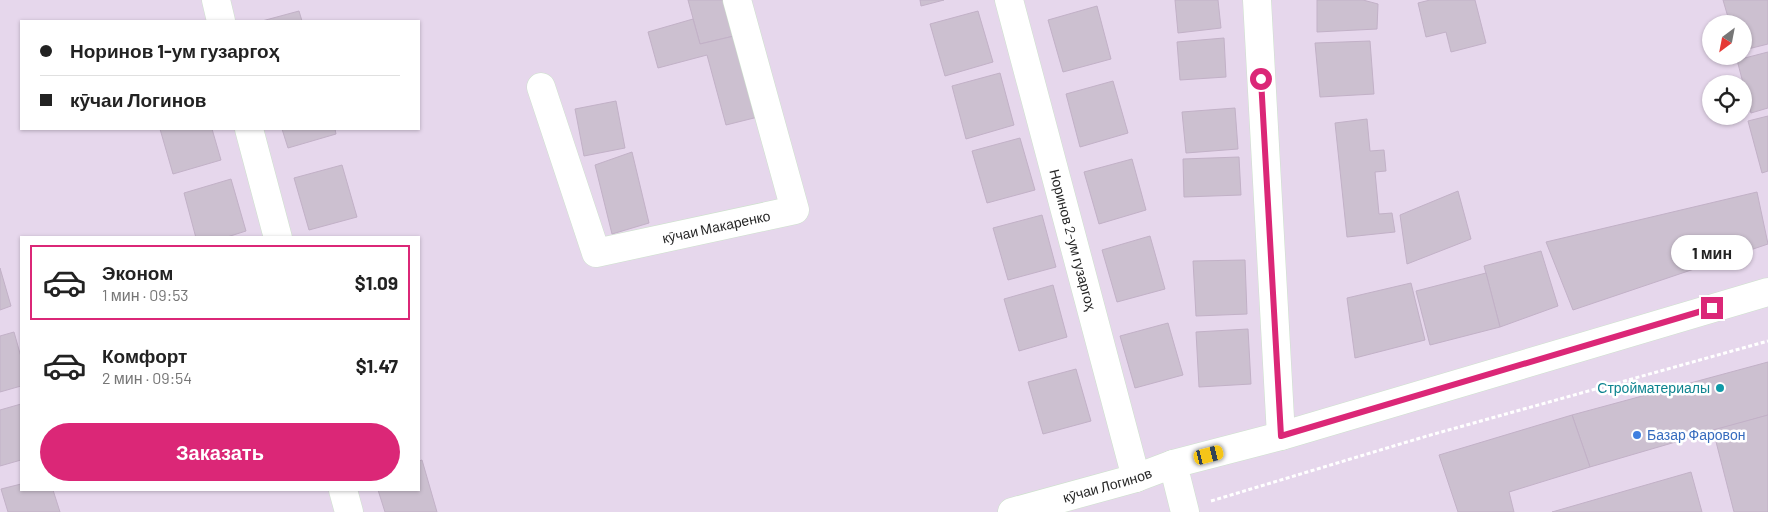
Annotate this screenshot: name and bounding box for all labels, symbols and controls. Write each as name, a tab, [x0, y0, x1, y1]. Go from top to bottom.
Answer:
north arrow	[1702, 15, 1752, 65]
map controls	[1702, 15, 1752, 125]
text: Норинов 1-ум гузаргоҳ	[70, 39, 279, 62]
route start	[1250, 68, 1272, 90]
button: locate	[1702, 75, 1752, 125]
text: кӯчаи Логинов	[70, 88, 206, 111]
street label: Норинов 2-ум гузаргоҳ	[1046, 167, 1100, 312]
street label: кӯчаи Макаренко	[661, 207, 772, 246]
callout: 1 мин	[1671, 236, 1753, 270]
text: 1 мин	[1692, 243, 1732, 262]
icon: car	[42, 260, 87, 305]
text: Эконом	[102, 261, 173, 284]
text: $1.09	[355, 271, 398, 294]
text: 1 мин · 09:53	[102, 285, 189, 304]
route end	[1701, 297, 1723, 319]
icon: car	[42, 343, 87, 388]
text: Комфорт	[102, 344, 187, 367]
text: $1.47	[356, 354, 398, 377]
text: 2 мин · 09:54	[102, 368, 192, 387]
place label: Стройматериалы	[1597, 379, 1710, 396]
marker: Стройматериалы	[1714, 382, 1726, 394]
button: Заказать	[40, 423, 400, 481]
place label: Базар Фаровон	[1647, 426, 1745, 443]
marker: Базар Фаровон	[1631, 429, 1643, 441]
car	[1192, 444, 1225, 466]
street label: кӯчаи Логинов	[1061, 464, 1154, 506]

